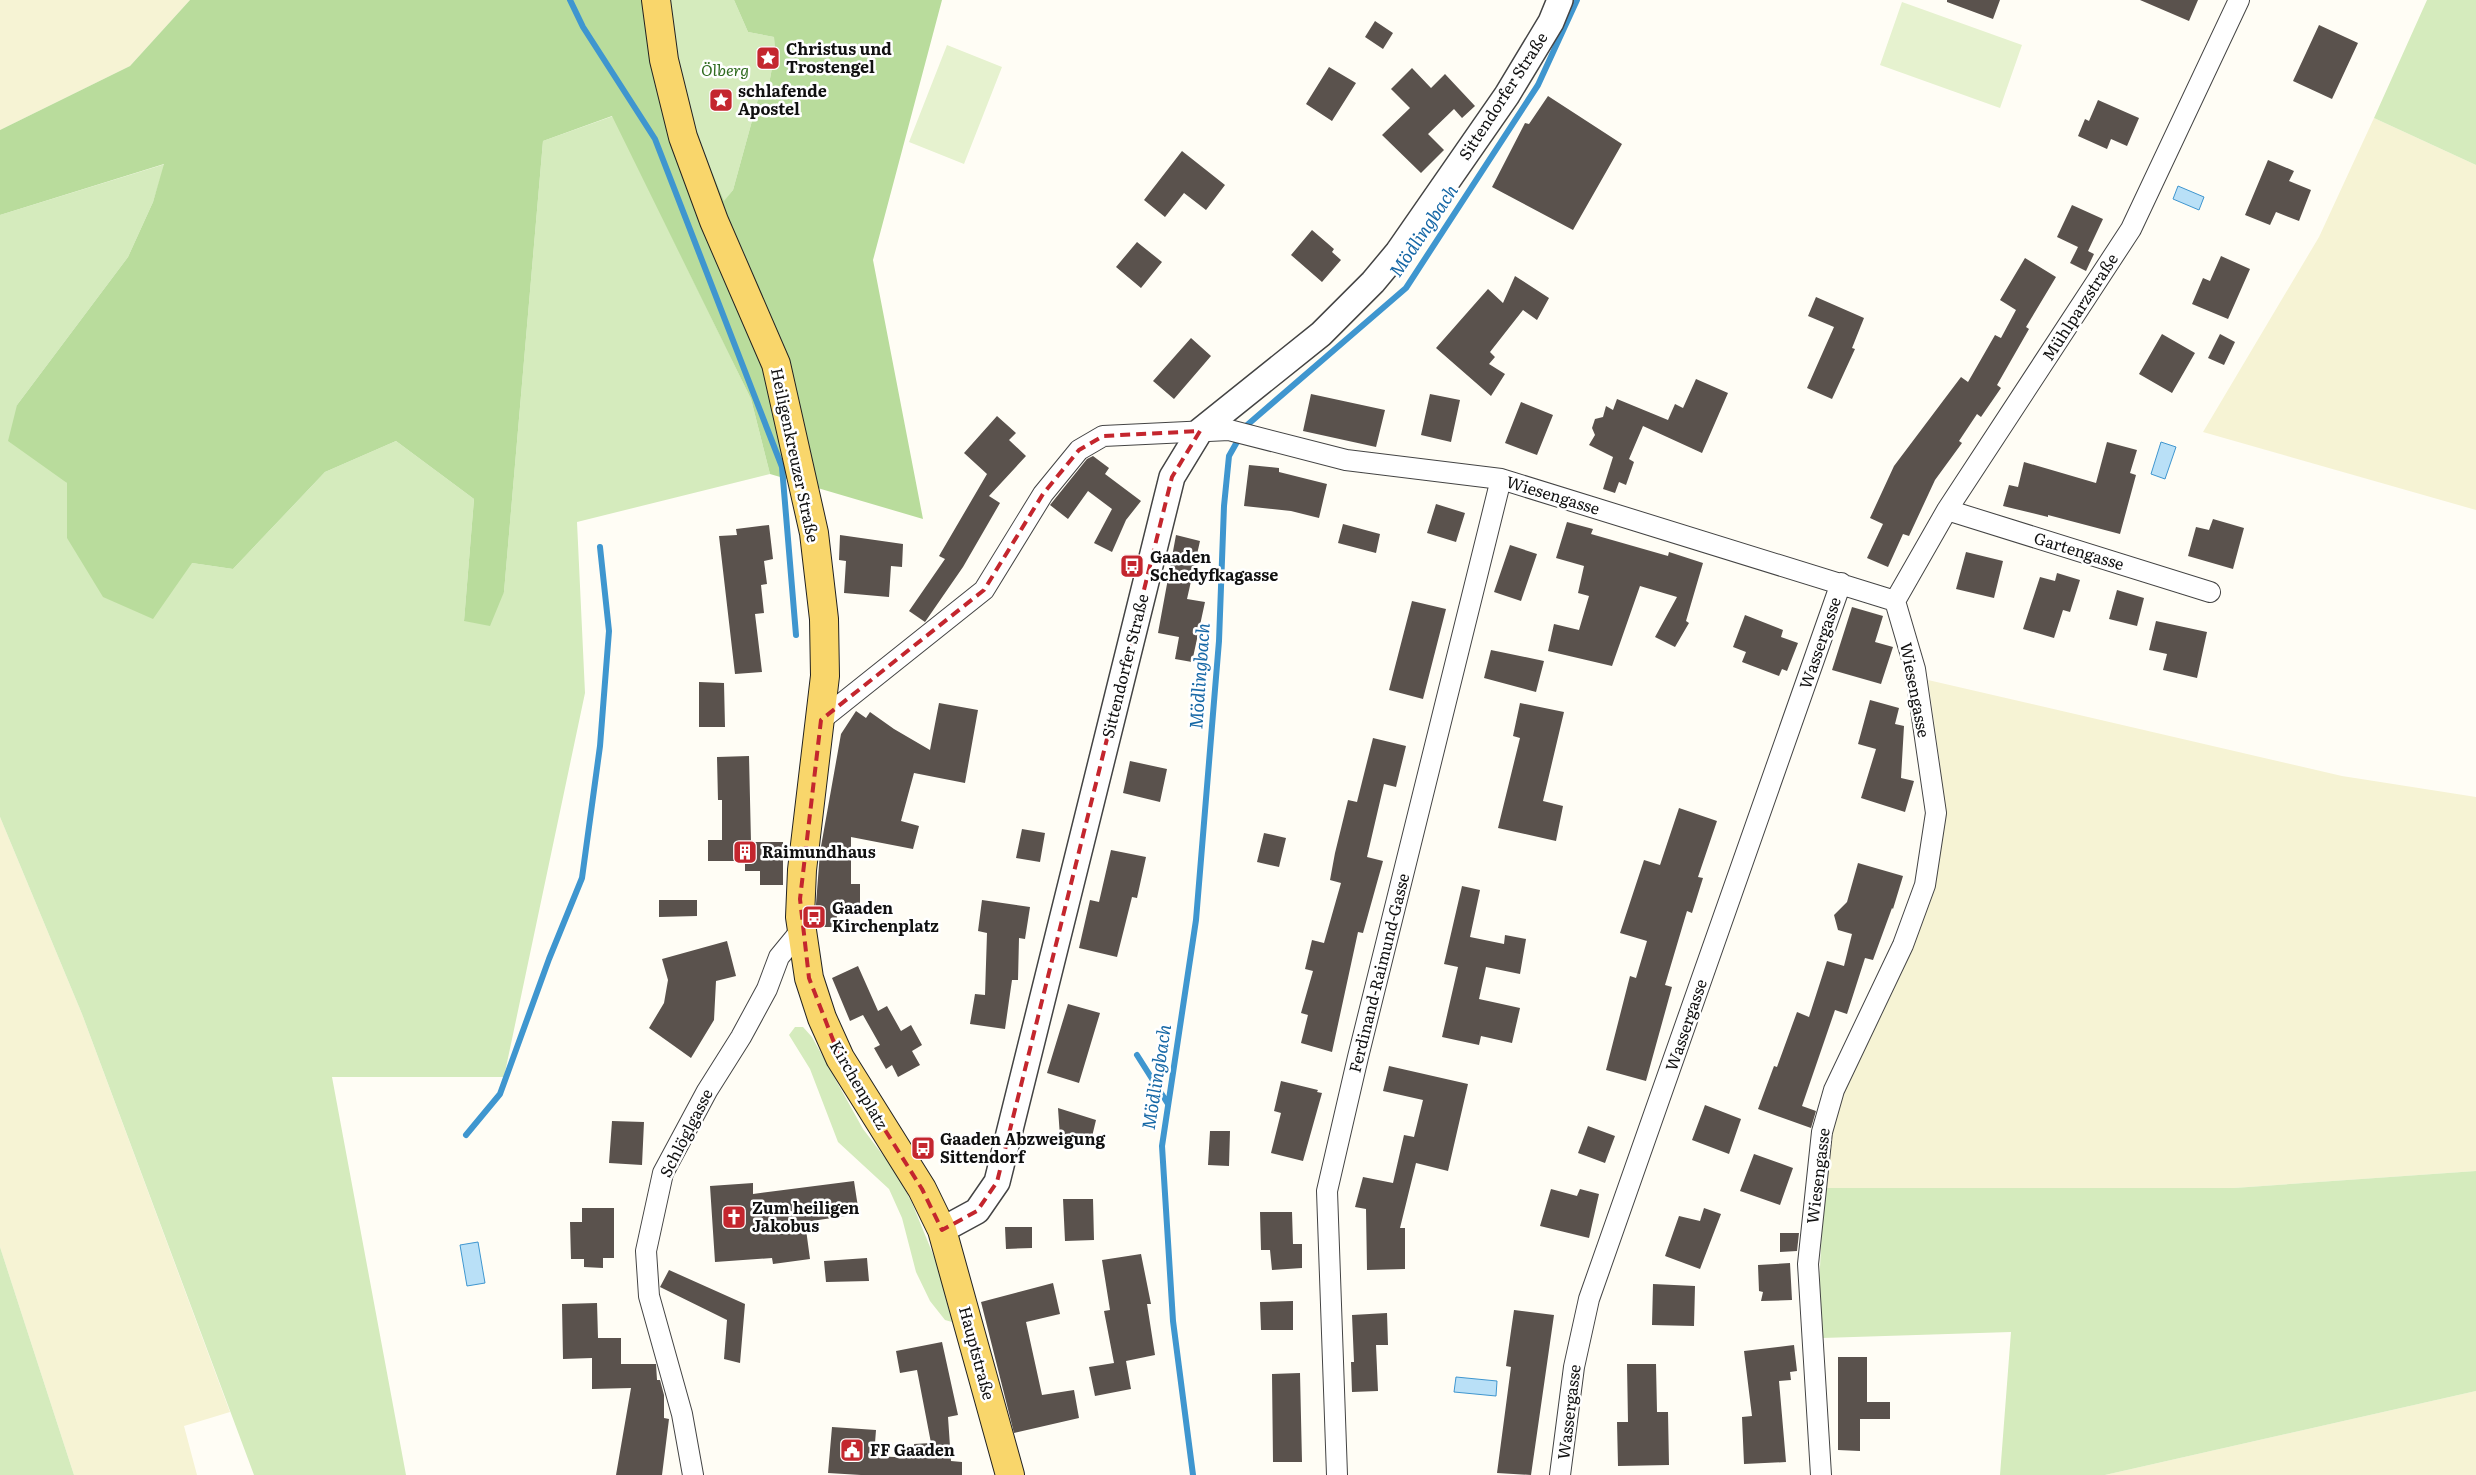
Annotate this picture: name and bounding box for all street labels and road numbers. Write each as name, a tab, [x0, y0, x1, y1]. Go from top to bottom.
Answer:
street label: Sittendorfer Straße	[1452, 27, 1553, 164]
street label: Mühlparzstraße	[2035, 248, 2123, 365]
street label: Heiligenkreuzer Straße	[766, 365, 826, 544]
street label: Wiesengasse	[1504, 468, 1603, 520]
street label: Gartengasse	[2031, 525, 2127, 575]
street label: Sittendorfer Straße	[1094, 591, 1154, 741]
street label: Wassergasse	[1792, 593, 1846, 692]
street label: Wiesengasse	[1895, 640, 1937, 739]
street label: Ferdinand-Raimund-Gasse	[1342, 871, 1414, 1075]
street label: Wassergasse	[1658, 975, 1712, 1074]
street label: Kirchenplatz	[825, 1036, 895, 1134]
street label: Schlöglgasse	[652, 1084, 718, 1181]
street label: Wiesengasse	[1799, 1127, 1835, 1225]
street label: Hauptstraße	[954, 1303, 1002, 1402]
street label: Wassergasse	[1550, 1363, 1586, 1461]

